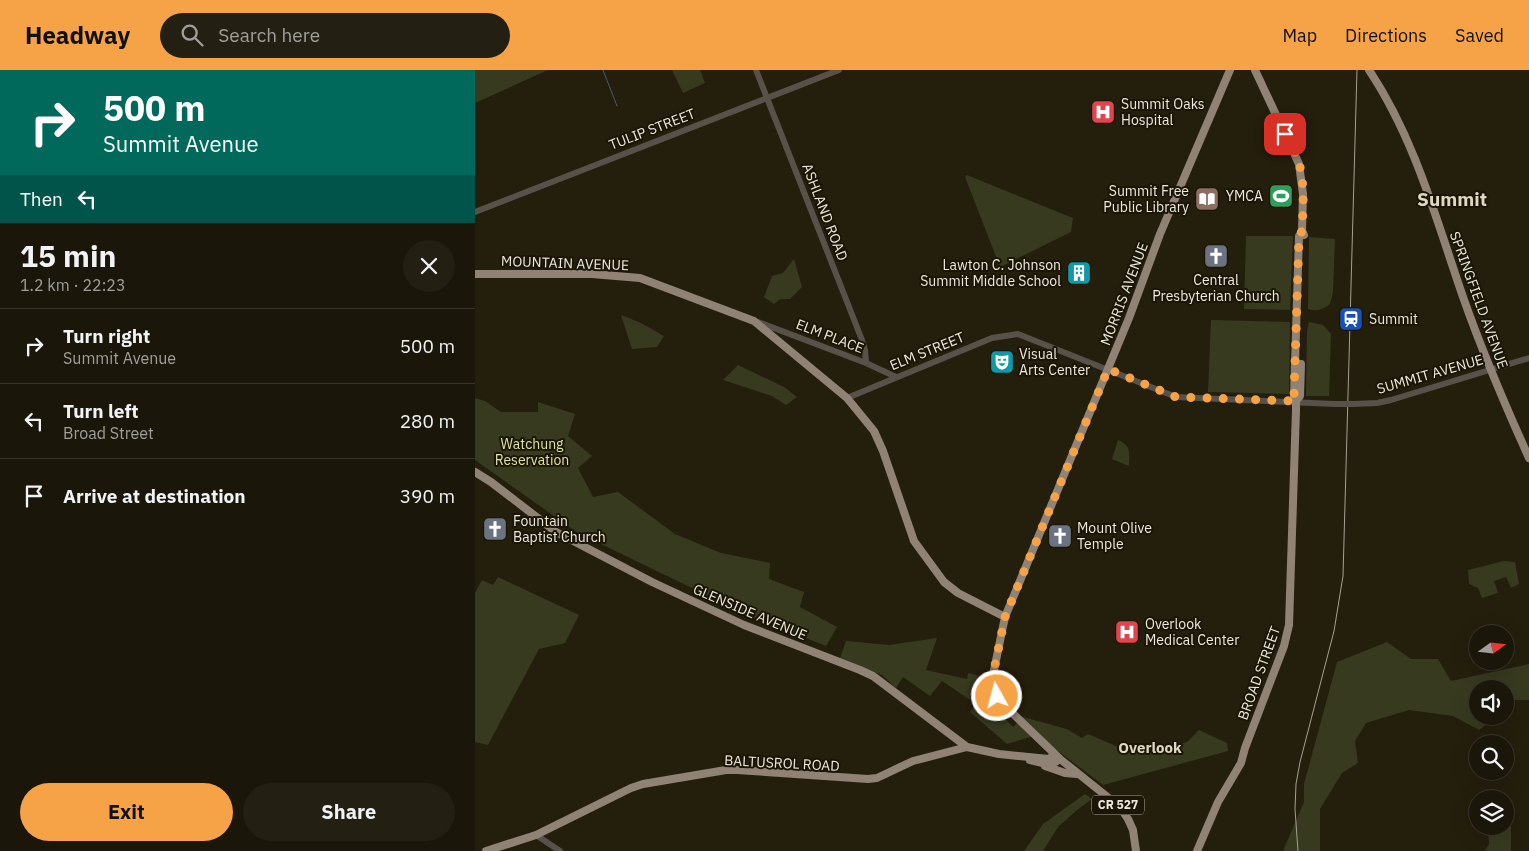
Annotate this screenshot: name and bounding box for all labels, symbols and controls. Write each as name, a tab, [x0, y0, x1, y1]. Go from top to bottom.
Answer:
search box	[160, 13, 510, 58]
text: Headway	[25, 19, 130, 51]
icon: search	[178, 21, 206, 49]
text: Search here	[218, 23, 320, 47]
text: Map	[1282, 24, 1317, 47]
text: Directions	[1345, 24, 1427, 47]
text: Saved	[1455, 24, 1504, 47]
text: 500 m	[103, 85, 206, 131]
icon: right	[20, 90, 85, 155]
place label: Summit Oaks Hospital	[1121, 95, 1205, 129]
hospital icon: Summit Oaks Hospital	[1090, 99, 1116, 125]
street label: TULIP STREET	[606, 104, 698, 154]
pin	[1264, 113, 1306, 155]
icon: arrive	[1271, 120, 1299, 148]
text: Summit Avenue	[103, 129, 259, 158]
street label: ASHLAND ROAD	[798, 161, 852, 263]
place label: Summit Free Public Library	[1103, 182, 1189, 216]
sports icon: YMCA	[1268, 183, 1294, 209]
icon: left	[73, 185, 101, 213]
library icon: Summit Free Public Library	[1194, 186, 1220, 212]
text: Then	[20, 187, 63, 211]
place label: YMCA	[1226, 187, 1263, 205]
district label: Summit	[1417, 187, 1487, 211]
street label: SPRINGFIELD AVENUE	[1446, 229, 1512, 371]
text: 15 min	[20, 236, 116, 275]
button: close	[403, 240, 455, 292]
street label: MORRIS AVENUE	[1096, 240, 1152, 348]
church icon: Central Presbyterian Church	[1203, 243, 1229, 269]
street label: MOUNTAIN AVENUE	[501, 252, 629, 274]
place label: Lawton C. Johnson Summit Middle School	[920, 256, 1061, 290]
building icon: Lawton C. Johnson Summit Middle School	[1066, 260, 1092, 286]
place label: Central Presbyterian Church	[1152, 271, 1280, 305]
text: 1.2 km · 22:23	[20, 275, 126, 295]
station icon: Summit	[1338, 306, 1364, 332]
place label: Summit	[1369, 310, 1418, 328]
street label: ELM PLACE	[794, 315, 866, 357]
text: Turn right	[63, 324, 150, 348]
street label: ELM STREET	[887, 328, 967, 374]
icon: right	[20, 332, 48, 360]
text: 500 m	[400, 334, 455, 358]
place label: Visual Arts Center	[1019, 345, 1090, 379]
text: Summit Avenue	[63, 348, 176, 368]
theatre icon: Visual Arts Center	[989, 349, 1015, 375]
street label: SUMMIT AVENUE	[1375, 350, 1485, 398]
text: Turn left	[63, 399, 139, 423]
icon: left	[20, 407, 48, 435]
text: 280 m	[400, 409, 455, 433]
text: Broad Street	[63, 423, 154, 443]
park label: Watchung Reservation	[495, 435, 569, 469]
icon: arrive	[20, 482, 48, 510]
text: Arrive at destination	[63, 484, 246, 508]
text: 390 m	[400, 484, 455, 508]
place label: Fountain Baptist Church	[513, 512, 606, 546]
church icon: Fountain Baptist Church	[482, 516, 508, 542]
place label: Mount Olive Temple	[1077, 519, 1152, 553]
church icon: Mount Olive Temple	[1047, 523, 1073, 549]
street label: GLENSIDE AVENUE	[690, 580, 810, 644]
place label: Overlook Medical Center	[1145, 615, 1239, 649]
hospital icon: Overlook Medical Center	[1114, 619, 1140, 645]
street label: BROAD STREET	[1234, 624, 1284, 722]
north arrow	[1469, 625, 1514, 670]
map controls	[1469, 625, 1514, 835]
position arrow	[970, 669, 1022, 721]
button: sound	[1469, 680, 1514, 725]
button: search	[1469, 735, 1514, 780]
district label: Overlook	[1118, 738, 1182, 757]
street label: BALTUSROL ROAD	[724, 751, 840, 775]
button: Exit	[20, 783, 233, 841]
button: Share	[243, 783, 455, 841]
button: layers	[1469, 790, 1514, 835]
road number: CR 527	[1092, 796, 1144, 814]

